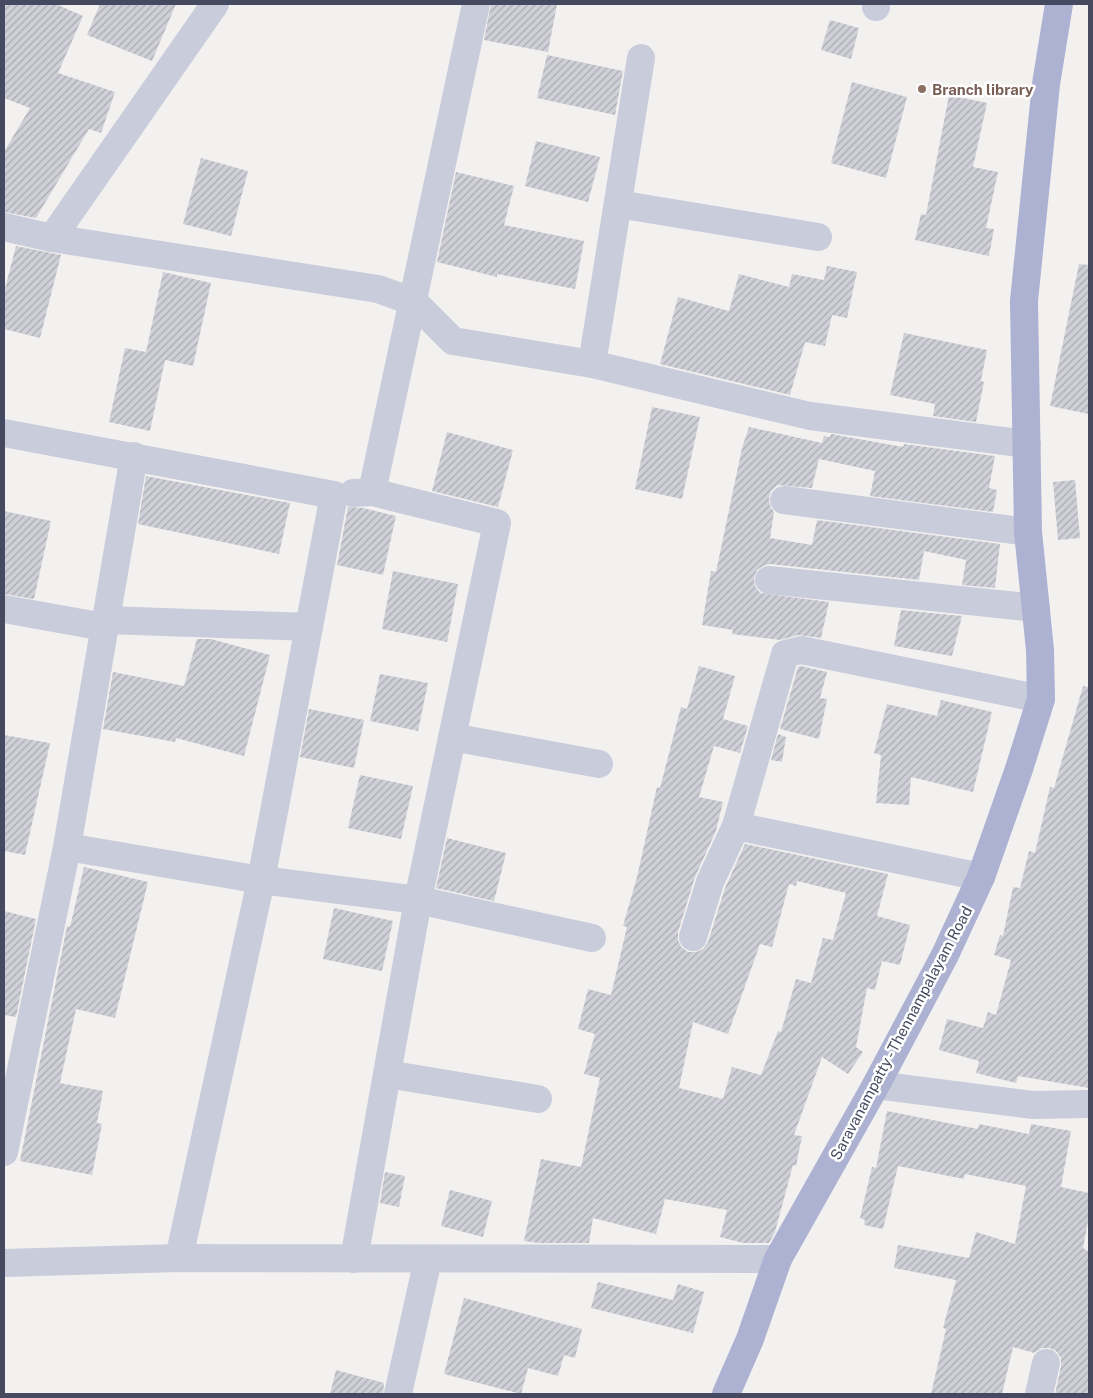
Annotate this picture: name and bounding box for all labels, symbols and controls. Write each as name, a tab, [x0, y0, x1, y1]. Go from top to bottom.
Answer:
place label: Branch library	[932, 81, 1034, 98]
marker: Branch library	[916, 83, 928, 95]
street label: Saravanampatty - Thennampalayam Road	[827, 903, 975, 1163]

